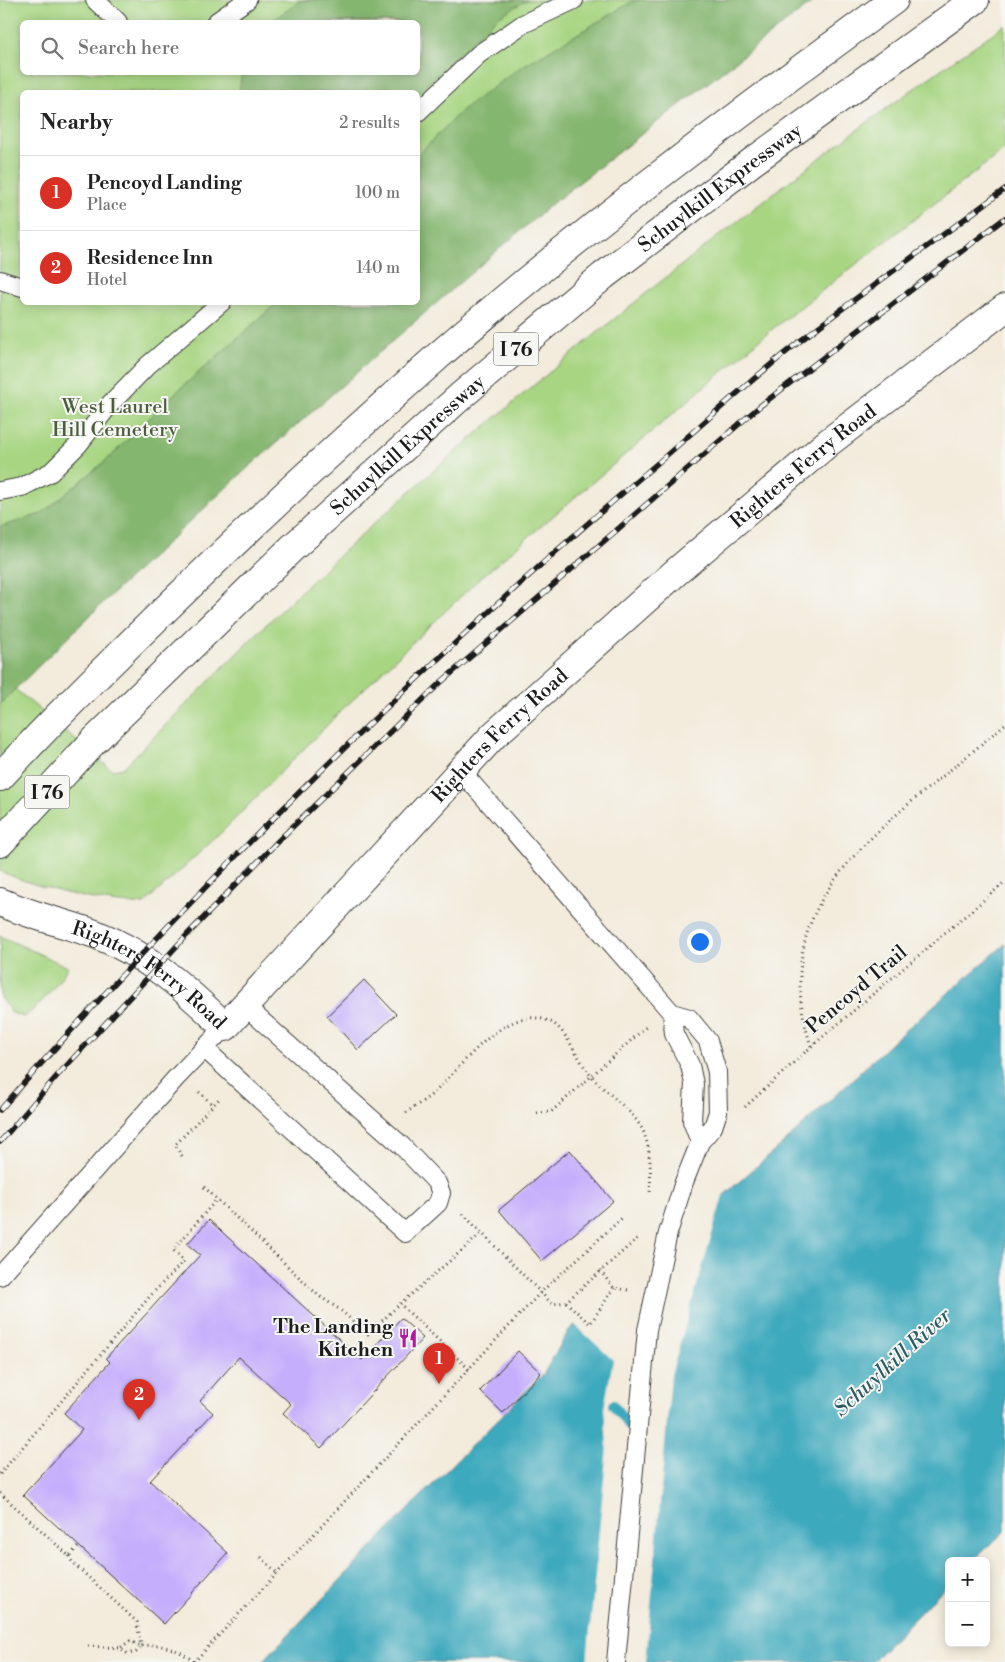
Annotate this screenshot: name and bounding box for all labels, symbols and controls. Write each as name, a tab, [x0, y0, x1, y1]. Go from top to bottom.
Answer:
search box	[20, 20, 420, 75]
icon: search	[38, 34, 66, 62]
text: Search here	[78, 36, 179, 60]
text: Nearby	[40, 110, 113, 136]
text: 2 results	[339, 113, 400, 133]
street label: Schuylkill Expressway	[634, 119, 808, 259]
text: Pencoyd Landing	[87, 171, 241, 195]
text: 1	[52, 183, 60, 203]
text: 100 m	[355, 183, 400, 203]
text: Place	[87, 195, 127, 215]
text: Residence Inn	[87, 246, 213, 270]
text: 2	[51, 258, 61, 278]
text: 140 m	[356, 258, 400, 278]
text: Hotel	[87, 270, 127, 290]
road number: I 76	[494, 332, 538, 366]
street label: Schuylkill Expressway	[326, 370, 491, 521]
park label: West Laurel Hill Cemetery	[52, 395, 178, 443]
street label: Righters Ferry Road	[726, 399, 882, 534]
street label: Righters Ferry Road	[427, 663, 574, 809]
road number: I 76	[24, 776, 70, 809]
street label: Righters Ferry Road	[69, 916, 231, 1036]
your location	[687, 929, 713, 955]
street label: Pencoyd Trail	[801, 940, 913, 1040]
water label: Schuylkill River	[829, 1302, 958, 1422]
place label: The Landing Kitchen	[273, 1315, 394, 1363]
restaurant icon: The Landing Kitchen	[397, 1327, 419, 1349]
pin: 1	[423, 1343, 455, 1384]
pin: 2	[123, 1379, 155, 1420]
map controls	[945, 1557, 990, 1647]
button: +	[945, 1557, 990, 1602]
button: −	[945, 1602, 990, 1647]

